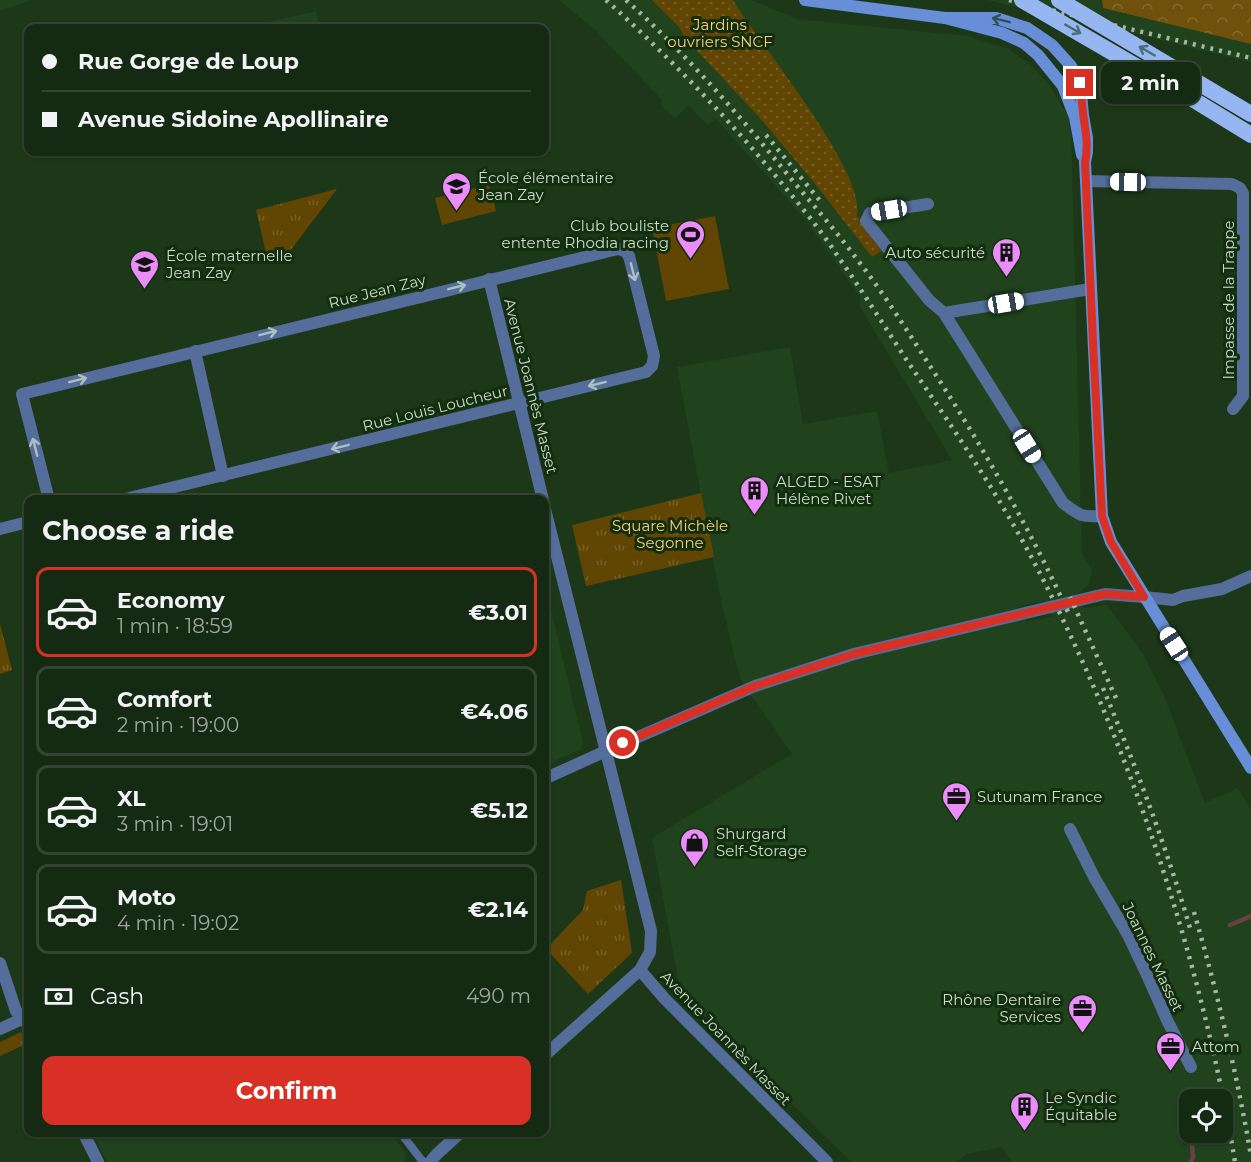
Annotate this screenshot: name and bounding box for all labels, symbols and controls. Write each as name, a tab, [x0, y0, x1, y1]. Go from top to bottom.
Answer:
one-way arrow	[992, 14, 1011, 26]
park label: Jardins ouvriers SNCF	[667, 15, 773, 51]
one-way arrow	[1064, 24, 1081, 36]
one-way arrow	[1139, 45, 1156, 57]
text: Rue Gorge de Loup	[78, 48, 299, 75]
callout: 2 min	[1101, 62, 1200, 104]
route end	[1066, 69, 1093, 96]
text: 2 min	[1121, 71, 1180, 95]
text: Avenue Sidoine Apollinaire	[78, 106, 389, 133]
place label: École élémentaire Jean Zay	[477, 168, 614, 204]
school or university icon: École élémentaire Jean Zay	[441, 170, 473, 212]
car	[1110, 173, 1146, 191]
car	[870, 198, 908, 222]
place label: Club bouliste entente Rhodia racing	[502, 216, 669, 252]
sports icon: Club bouliste entente Rhodia racing	[674, 218, 706, 260]
street label: Impasse de la Trappe	[1219, 220, 1238, 380]
building icon: Auto sécurité	[990, 236, 1022, 278]
place label: Auto sécurité	[886, 243, 985, 262]
place label: École maternelle Jean Zay	[165, 246, 293, 282]
school or university icon: École maternelle Jean Zay	[129, 248, 161, 290]
one-way arrow	[627, 262, 639, 281]
street label: Rue Jean Zay	[326, 270, 428, 312]
one-way arrow	[447, 281, 466, 292]
car	[987, 291, 1025, 315]
street label: Avenue Joannès Masset	[500, 296, 562, 476]
one-way arrow	[258, 327, 277, 339]
one-way arrow	[69, 373, 88, 385]
one-way arrow	[588, 378, 607, 390]
street label: Rue Louis Loucheur	[360, 381, 510, 435]
car	[1010, 426, 1044, 466]
one-way arrow	[29, 437, 40, 456]
one-way arrow	[331, 442, 350, 454]
place label: ALGED - ESAT Hélène Rivet	[776, 472, 881, 508]
building icon: ALGED - ESAT Hélène Rivet	[739, 474, 771, 516]
text: Choose a ride	[42, 514, 234, 547]
park label: Square Michèle Segonne	[612, 516, 728, 552]
icon: car	[45, 585, 99, 639]
text: Economy	[117, 587, 225, 614]
text: €3.01	[468, 599, 528, 626]
text: 1 min · 18:59	[117, 614, 233, 638]
car	[1157, 624, 1191, 664]
icon: car	[45, 684, 99, 738]
text: Comfort	[117, 686, 212, 713]
text: €4.06	[460, 698, 528, 725]
text: 2 min · 19:00	[117, 713, 239, 737]
route start	[609, 729, 636, 756]
office icon: Sutunam France	[940, 780, 972, 822]
icon: car	[45, 783, 99, 837]
text: XL	[117, 785, 146, 812]
place label: Sutunam France	[977, 787, 1102, 806]
text: €5.12	[470, 797, 528, 824]
text: 3 min · 19:01	[117, 812, 233, 836]
place label: Shurgard Self-Storage	[716, 824, 807, 860]
shop icon: Shurgard Self-Storage	[679, 826, 711, 868]
icon: car	[45, 882, 99, 936]
text: Moto	[117, 884, 176, 911]
text: €2.14	[468, 896, 528, 923]
street label: Joannes Masset	[1118, 898, 1188, 1015]
text: 4 min · 19:02	[117, 911, 239, 935]
street label: Avenue Joannès Masset	[657, 967, 795, 1109]
icon: cash	[42, 980, 75, 1013]
text: Cash	[90, 983, 144, 1010]
text: 490 m	[466, 984, 531, 1008]
place label: Rhône Dentaire Services	[942, 990, 1061, 1026]
office icon: Rhône Dentaire Services	[1066, 992, 1098, 1034]
office icon: Attom	[1155, 1030, 1187, 1072]
place label: Attom	[1192, 1037, 1240, 1056]
button: Confirm	[42, 1056, 531, 1125]
place label: Le Syndic Équitable	[1045, 1088, 1117, 1124]
map controls	[1179, 1089, 1233, 1143]
button: locate	[1179, 1089, 1233, 1143]
building icon: Le Syndic Équitable	[1008, 1090, 1040, 1132]

